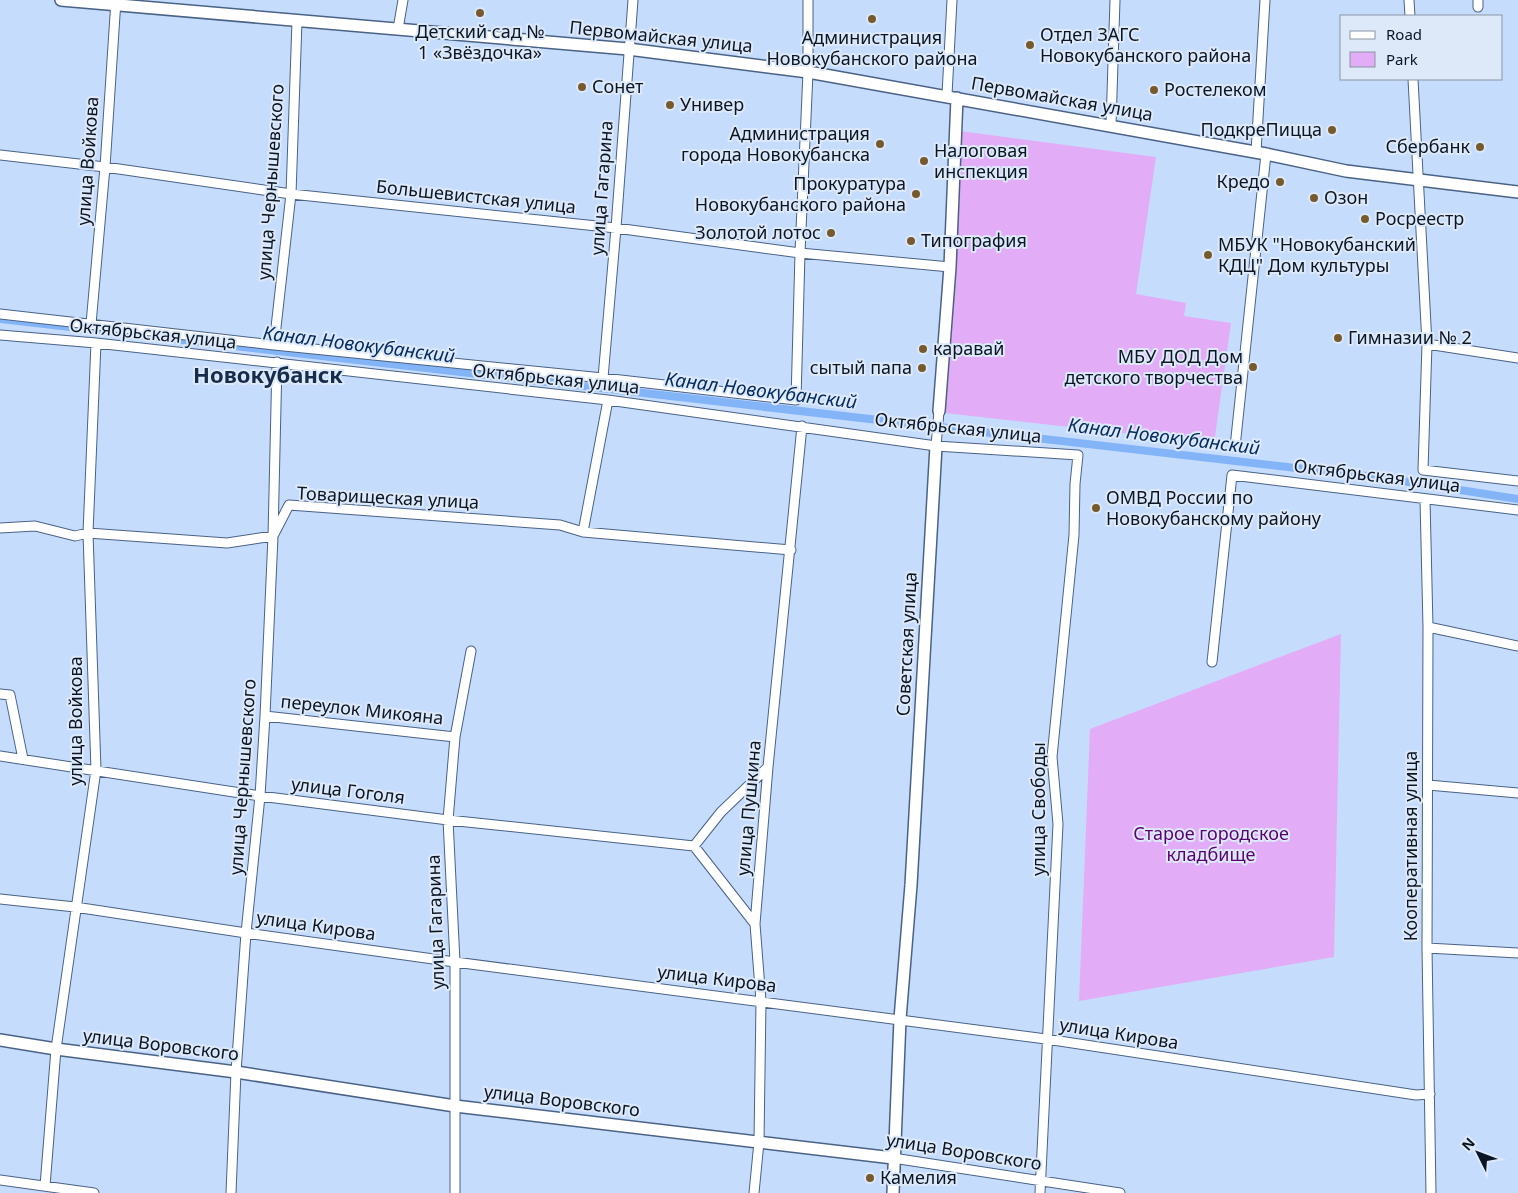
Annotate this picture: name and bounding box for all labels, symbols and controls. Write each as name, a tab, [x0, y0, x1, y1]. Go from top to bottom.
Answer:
marker: Детский сад № 1 «Звёздочка»	[474, 7, 486, 19]
marker: Администрация Новокубанского района	[866, 13, 878, 25]
street label: Первомайская улица	[568, 14, 754, 58]
legend	[1340, 15, 1503, 80]
place label: Детский сад № 1 «Звёздочка»	[415, 19, 545, 64]
place label: Отдел ЗАГС Новокубанского района	[1040, 22, 1251, 67]
text: Road	[1386, 24, 1422, 44]
place label: Администрация Новокубанского района	[766, 25, 978, 70]
marker: Отдел ЗАГС Новокубанского района	[1024, 39, 1036, 51]
text: Park	[1386, 49, 1418, 69]
street label: Первомайская улица	[969, 70, 1155, 126]
place label: Сонет	[592, 74, 644, 98]
place label: Ростелеком	[1164, 77, 1267, 101]
marker: Сонет	[576, 81, 588, 93]
street label: улица Чернышевского	[251, 83, 289, 281]
marker: Ростелеком	[1148, 84, 1160, 96]
place label: Универ	[680, 92, 744, 116]
street label: улица Войкова	[71, 96, 103, 226]
marker: Универ	[664, 99, 676, 111]
place label: ПодкреПицца	[1201, 117, 1322, 141]
street label: улица Гагарина	[584, 120, 618, 256]
place label: Администрация города Новокубанска	[681, 121, 870, 166]
marker: ПодкреПицца	[1326, 124, 1338, 136]
place label: Сбербанк	[1386, 134, 1470, 158]
marker: Администрация города Новокубанска	[874, 138, 886, 150]
place label: Налоговая инспекция	[934, 138, 1028, 183]
marker: Сбербанк	[1474, 141, 1486, 153]
marker: Налоговая инспекция	[918, 155, 930, 167]
place label: Кредо	[1216, 169, 1270, 193]
place label: Прокуратура Новокубанского района	[695, 171, 906, 216]
street label: Большевистская улица	[375, 174, 577, 218]
marker: Кредо	[1274, 176, 1286, 188]
place label: Озон	[1324, 185, 1368, 209]
marker: Прокуратура Новокубанского района	[910, 188, 922, 200]
marker: Озон	[1308, 192, 1320, 204]
place label: Росреестр	[1375, 206, 1464, 230]
marker: Росреестр	[1359, 213, 1371, 225]
place label: Золотой лотос	[695, 220, 821, 244]
marker: Золотой лотос	[825, 227, 837, 239]
place label: Типография	[921, 228, 1027, 252]
place label: МБУК "Новокубанский КДЦ" Дом культуры	[1218, 232, 1416, 277]
marker: Типография	[905, 235, 917, 247]
marker: МБУК "Новокубанский КДЦ" Дом культуры	[1202, 249, 1214, 261]
street label: Октябрьская улица	[68, 312, 238, 354]
water label: Канал Новокубанский	[262, 319, 457, 369]
place label: Гимназии № 2	[1348, 325, 1472, 349]
marker: Гимназии № 2	[1332, 332, 1344, 344]
place label: каравай	[933, 336, 1005, 360]
marker: каравай	[917, 343, 929, 355]
place label: МБУ ДОД Дом детского творчества	[1064, 344, 1243, 389]
place label: сытый папа	[810, 355, 912, 379]
street label: Октябрьская улица	[471, 357, 641, 399]
district label: Новокубанск	[193, 359, 343, 389]
marker: МБУ ДОД Дом детского творчества	[1247, 361, 1259, 373]
marker: сытый папа	[916, 362, 928, 374]
water label: Канал Новокубанский	[664, 365, 859, 415]
street label: Октябрьская улица	[873, 406, 1043, 448]
water label: Канал Новокубанский	[1067, 411, 1262, 461]
street label: Октябрьская улица	[1292, 453, 1462, 497]
street label: Товарищеская улица	[296, 480, 480, 514]
place label: ОМВД России по Новокубанскому району	[1106, 485, 1322, 530]
marker: ОМВД России по Новокубанскому району	[1090, 502, 1102, 514]
street label: Советская улица	[890, 571, 922, 717]
street label: улица Войкова	[63, 656, 87, 786]
street label: улица Чернышевского	[223, 678, 261, 876]
street label: переулок Микояна	[280, 689, 445, 729]
street label: улица Пушкина	[730, 739, 766, 877]
street label: улица Свободы	[1026, 742, 1050, 876]
street label: Кооперативная улица	[1398, 751, 1422, 941]
street label: улица Гоголя	[290, 771, 406, 809]
park label: Старое городское кладбище	[1133, 821, 1289, 866]
street label: улица Гагарина	[421, 854, 449, 990]
street label: улица Кирова	[255, 905, 377, 945]
street label: улица Кирова	[656, 959, 778, 997]
street label: улица Кирова	[1058, 1012, 1180, 1054]
street label: улица Воровского	[82, 1023, 241, 1065]
street label: улица Воровского	[483, 1079, 642, 1121]
street label: улица Воровского	[885, 1127, 1044, 1175]
north arrow	[1453, 1128, 1503, 1178]
text: N	[1457, 1133, 1479, 1155]
place label: Камелия	[880, 1165, 957, 1189]
marker: Камелия	[864, 1172, 876, 1184]

